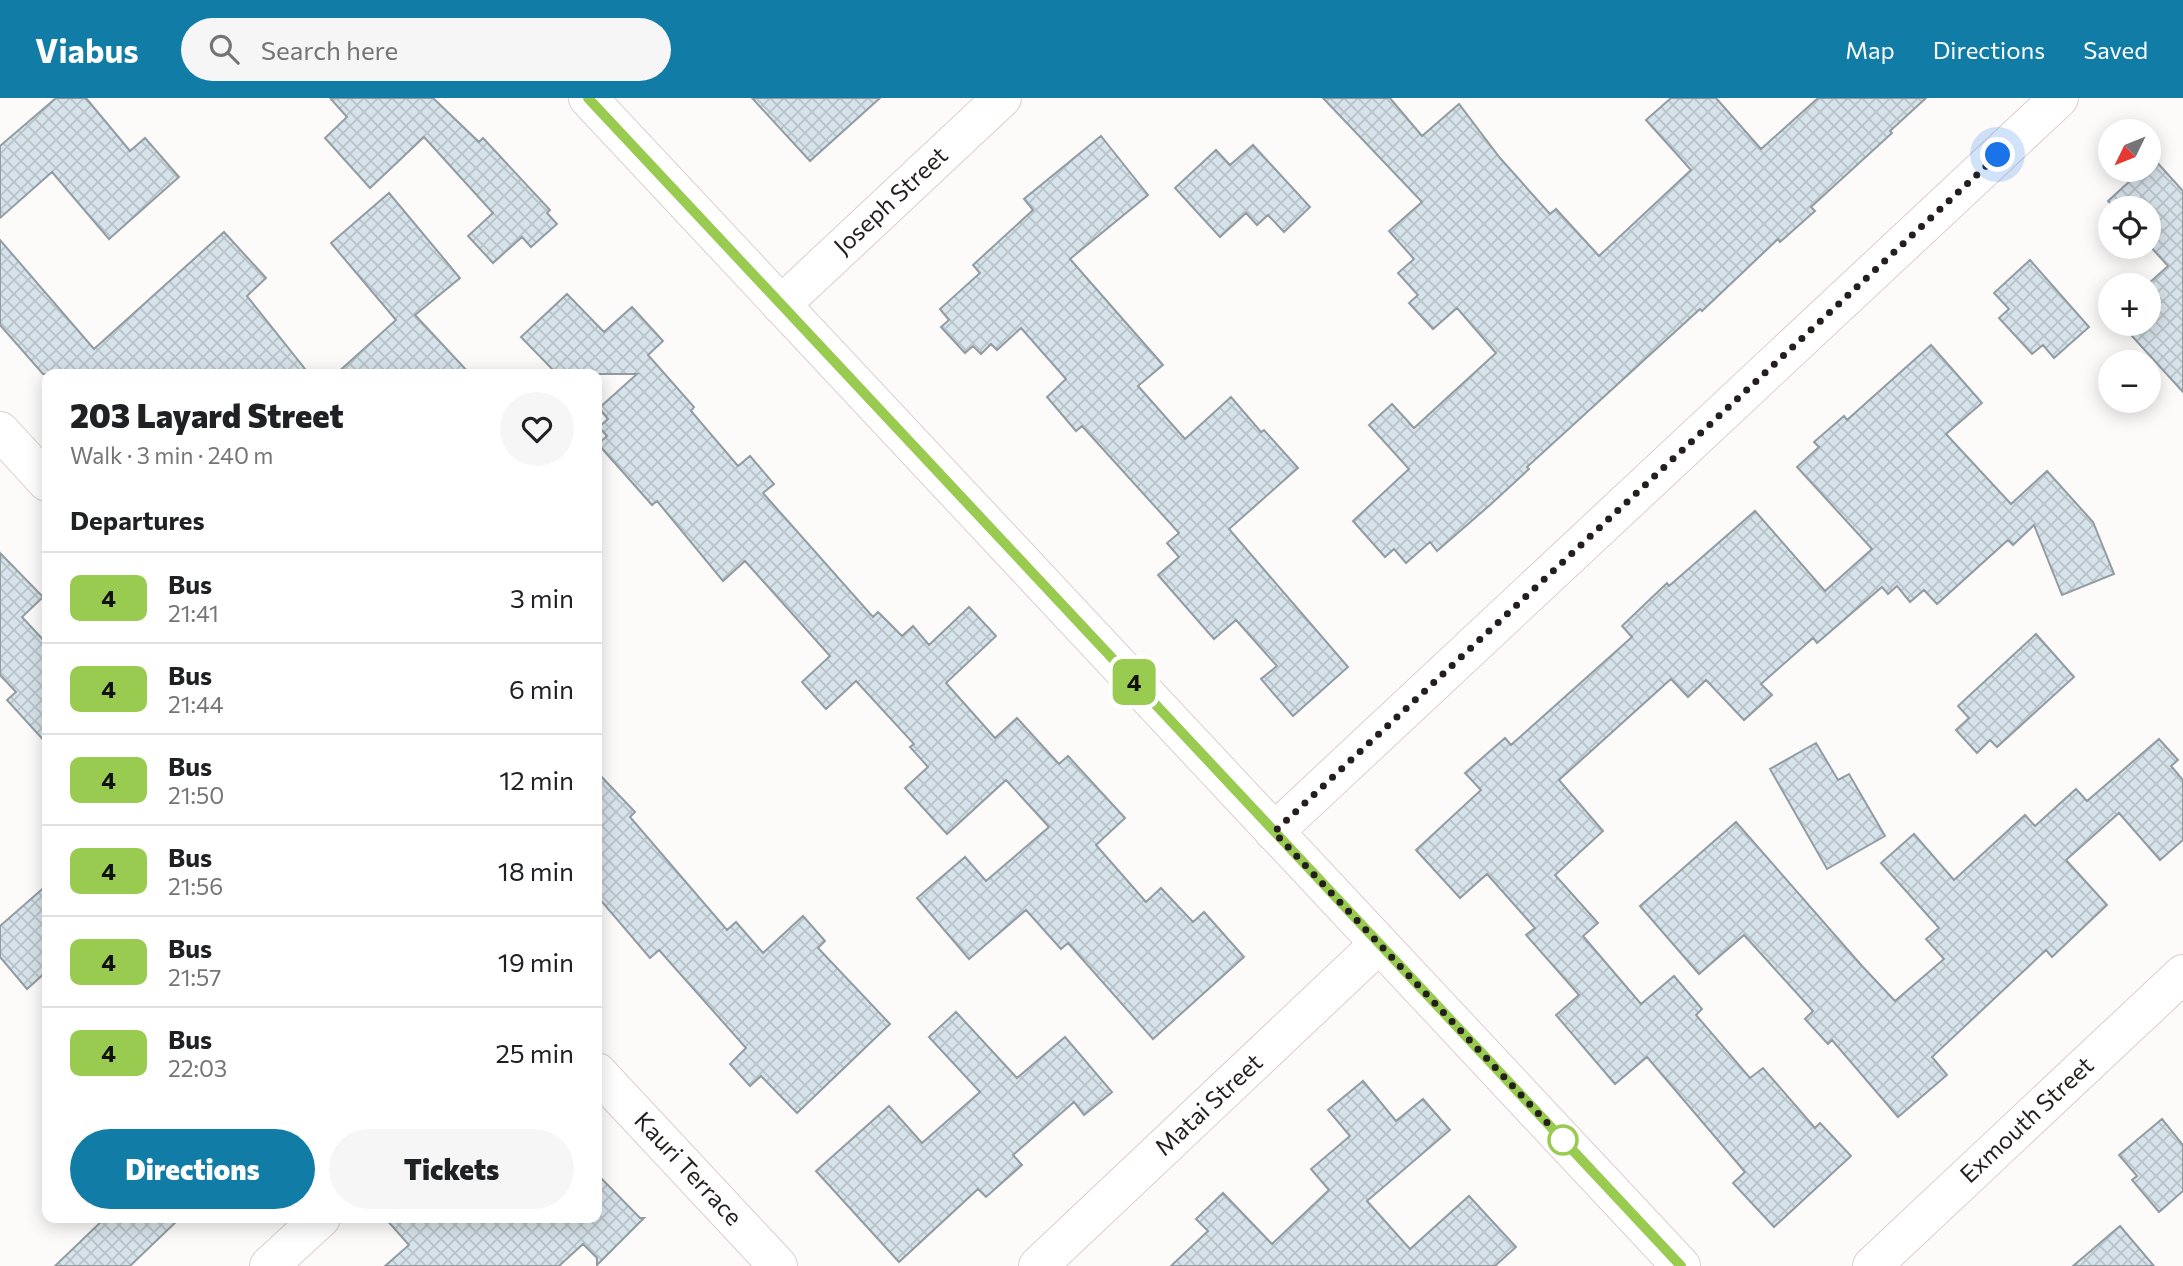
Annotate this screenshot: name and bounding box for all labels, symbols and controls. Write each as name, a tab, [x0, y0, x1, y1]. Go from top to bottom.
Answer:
search box	[181, 18, 671, 81]
text: Viabus	[35, 29, 139, 70]
icon: search	[205, 30, 243, 68]
text: Search here	[261, 34, 398, 65]
text: Map	[1845, 35, 1895, 64]
text: Directions	[1933, 35, 2045, 64]
text: Saved	[2083, 35, 2148, 64]
north arrow	[2098, 119, 2161, 182]
map controls	[2098, 119, 2161, 413]
your location	[1980, 137, 2015, 172]
street label: Joseph Street	[827, 140, 953, 260]
button: locate	[2098, 196, 2161, 259]
button: +	[2098, 273, 2161, 336]
button: −	[2098, 350, 2161, 413]
button: heart	[500, 392, 574, 466]
text: 203 Layard Street	[70, 394, 344, 435]
text: Walk · 3 min · 240 m	[70, 441, 273, 469]
text: Departures	[70, 504, 205, 535]
text: Bus	[168, 568, 212, 599]
text: 3 min	[510, 582, 574, 613]
text: 4	[101, 583, 116, 612]
text: 21:41	[168, 599, 219, 627]
text: Bus	[168, 659, 212, 690]
line badge: 4	[1111, 659, 1157, 705]
text: 4	[1127, 667, 1141, 696]
text: 6 min	[509, 673, 574, 704]
text: 4	[101, 674, 116, 703]
text: 21:44	[168, 690, 224, 718]
text: Bus	[168, 750, 212, 781]
text: 12 min	[499, 764, 574, 795]
text: 4	[101, 765, 116, 794]
text: 21:50	[168, 781, 224, 809]
text: Bus	[168, 841, 212, 872]
text: 18 min	[498, 855, 574, 886]
text: 4	[101, 856, 116, 885]
text: 21:56	[168, 872, 223, 900]
text: Bus	[168, 932, 212, 963]
text: 19 min	[498, 946, 574, 977]
text: 4	[101, 947, 116, 976]
text: 21:57	[168, 963, 221, 991]
text: Bus	[168, 1023, 212, 1054]
text: 25 min	[495, 1037, 574, 1068]
text: 4	[101, 1038, 116, 1067]
street label: Matai Street	[1148, 1047, 1268, 1161]
street label: Exmouth Street	[1953, 1050, 2099, 1188]
text: 22:03	[168, 1054, 227, 1082]
street label: Kauri Terrace	[629, 1105, 749, 1231]
unlabelled marker	[1548, 1125, 1578, 1155]
button: Directions	[70, 1129, 315, 1209]
button: Tickets	[329, 1129, 574, 1209]

